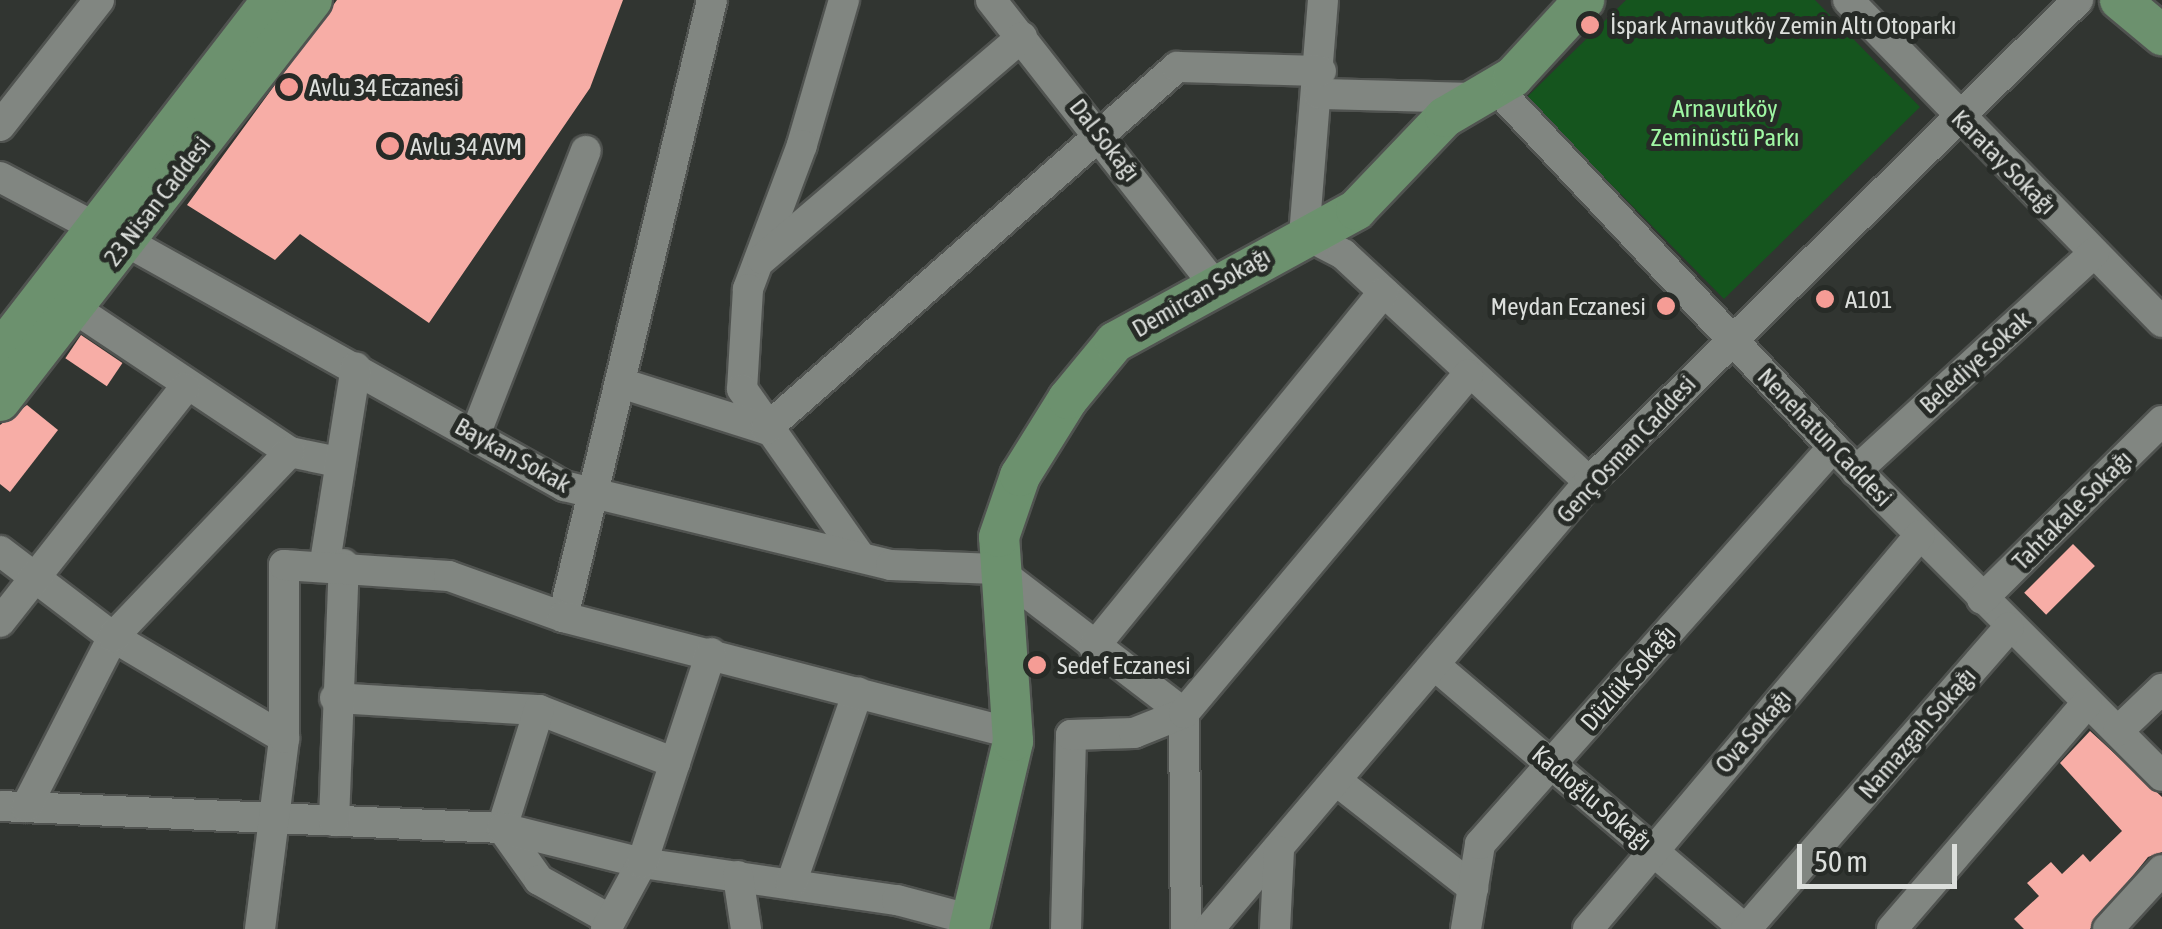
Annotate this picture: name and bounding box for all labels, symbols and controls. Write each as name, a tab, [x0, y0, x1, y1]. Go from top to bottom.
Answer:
place label: İspark Arnavutköy Zemin Altı Otoparkı	[1610, 10, 1956, 40]
marker: İspark Arnavutköy Zemin Altı Otoparkı	[1579, 14, 1601, 36]
place label: Avlu 34 Eczanesi	[309, 72, 459, 102]
marker: Avlu 34 Eczanesi	[278, 76, 300, 98]
street label: Dal Sokağı	[1063, 93, 1147, 187]
park label: Arnavutköy Zeminüstü Parkı	[1651, 94, 1799, 153]
street label: Karatay Sokağı	[1945, 103, 2063, 221]
street label: 23 Nisan Caddesi	[97, 130, 217, 272]
place label: Avlu 34 AVM	[410, 131, 522, 161]
marker: Avlu 34 AVM	[379, 135, 401, 157]
street label: Demircan Sokağı	[1127, 240, 1275, 344]
place label: A101	[1845, 284, 1892, 314]
marker: A101	[1814, 288, 1836, 310]
place label: Meydan Eczanesi	[1491, 291, 1646, 321]
marker: Meydan Eczanesi	[1655, 295, 1677, 317]
street label: Belediye Sokak	[1913, 304, 2037, 420]
street label: Nenehatun Caddesi	[1751, 362, 1899, 512]
street label: Genç Osman Caddesi	[1550, 369, 1702, 529]
street label: Baykan Sokak	[450, 411, 576, 499]
street label: Tahtakale Sokağı	[2006, 444, 2138, 576]
street label: Düzlük Sokağı	[1574, 619, 1682, 737]
place label: Sedef Eczanesi	[1057, 650, 1191, 680]
marker: Sedef Eczanesi	[1026, 654, 1048, 676]
street label: Namazgah Sokağı	[1852, 661, 1982, 805]
street label: Ova Sokağı	[1709, 683, 1797, 779]
street label: Kadıoğlu Sokağı	[1526, 739, 1658, 857]
scale bar	[1802, 824, 1962, 886]
text: 50 m	[1814, 844, 1868, 878]

